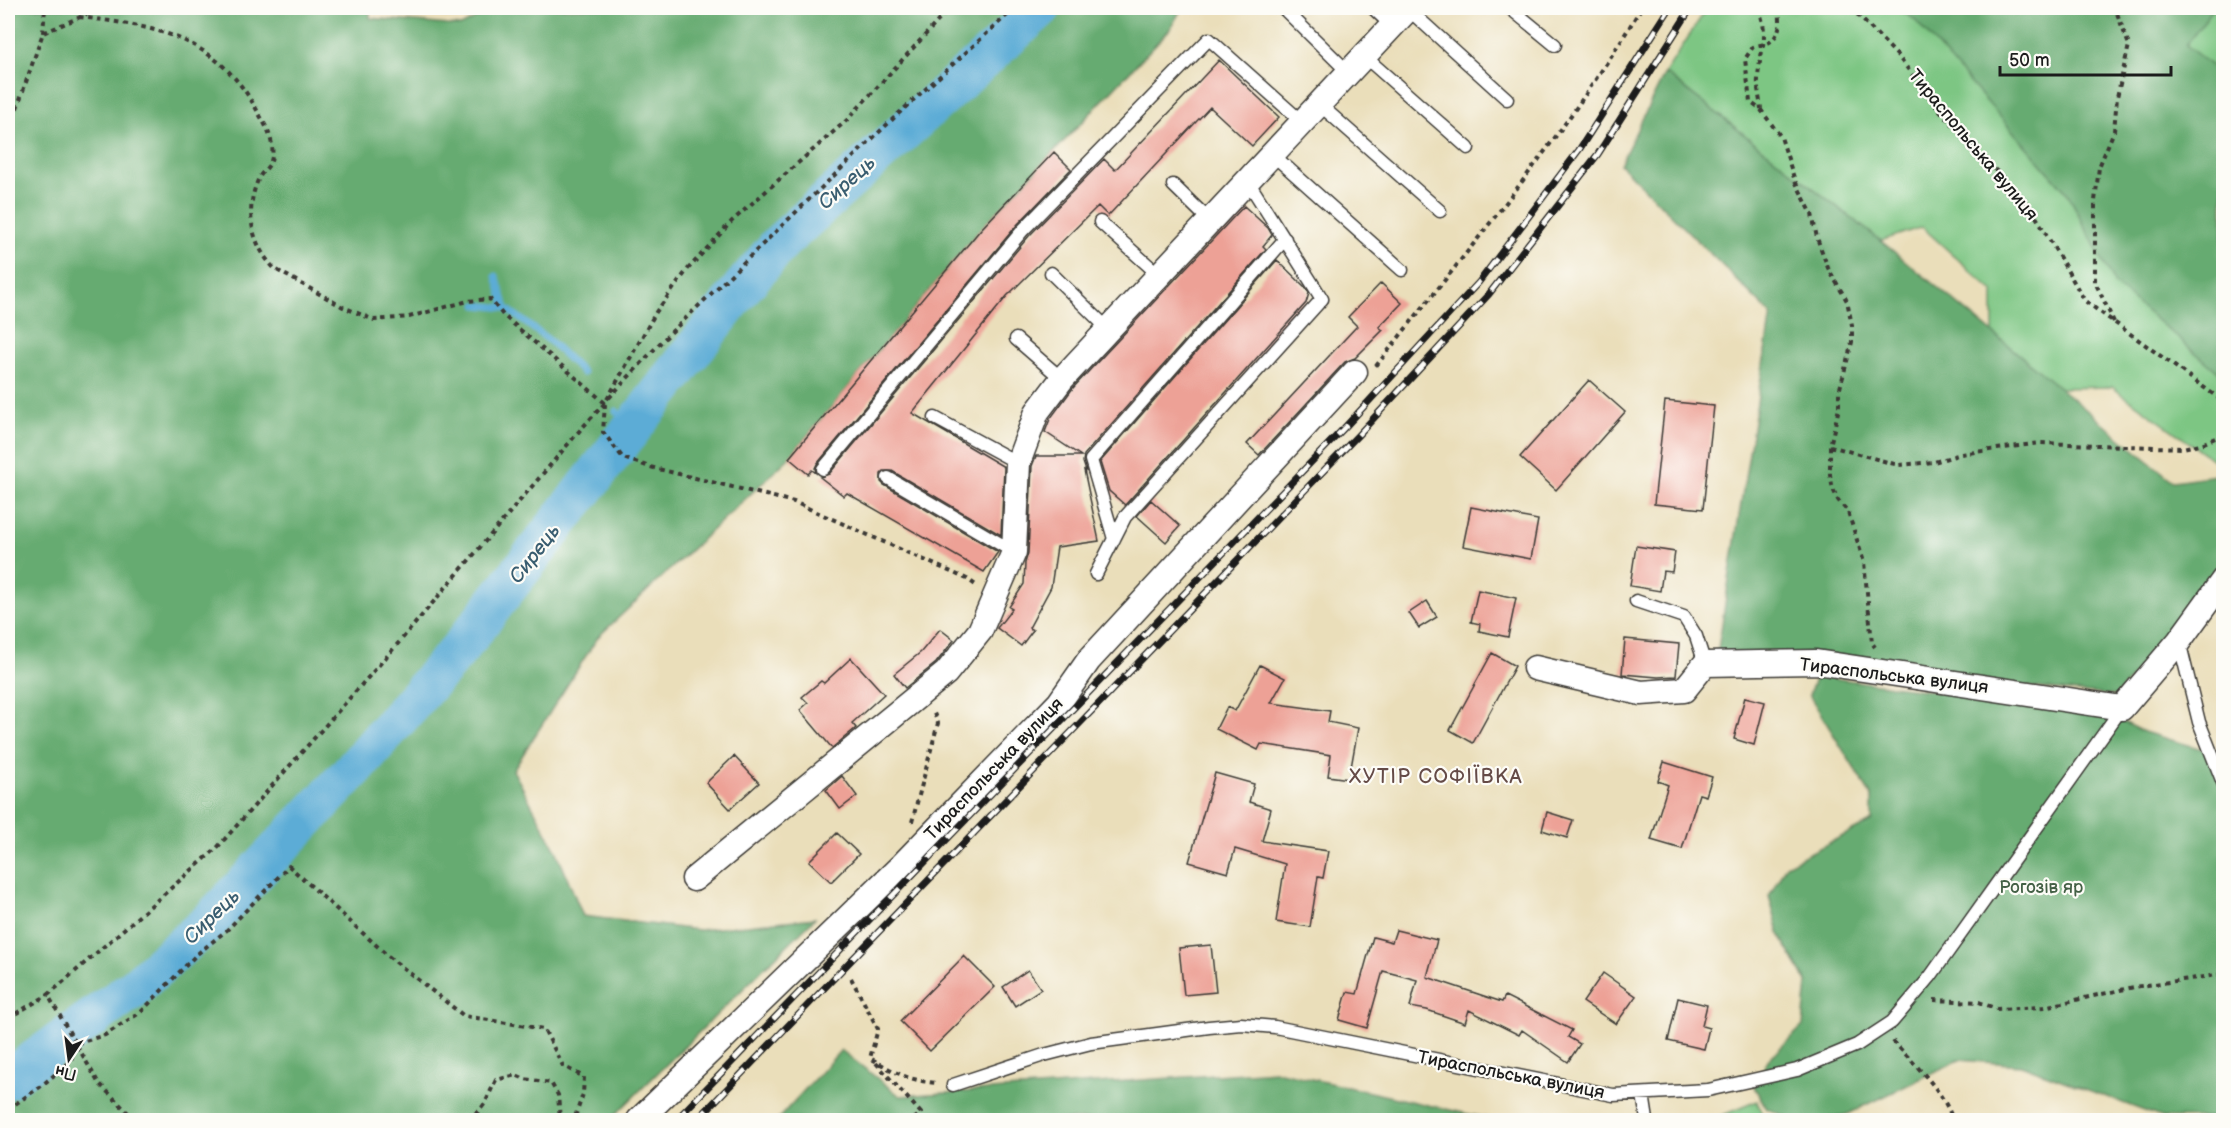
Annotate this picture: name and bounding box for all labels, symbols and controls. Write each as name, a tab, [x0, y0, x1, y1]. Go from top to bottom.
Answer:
scale bar	[2000, 39, 2171, 77]
text: 50 m	[2009, 50, 2050, 71]
street label: Тираспольська вулиця	[1904, 65, 2042, 225]
water label: Сирець	[813, 151, 881, 215]
water label: Сирець	[504, 519, 566, 589]
street label: Тираспольська вулиця	[1798, 654, 1990, 698]
street label: Тираспольська вулиця	[920, 693, 1068, 845]
district label: ХУТІР СОФІЇВКА	[1349, 764, 1523, 789]
park label: Рогозів яр	[1999, 877, 2083, 898]
water label: Сирець	[179, 884, 245, 950]
north arrow	[39, 1029, 99, 1089]
street label: Тираспольська вулиця	[1416, 1047, 1606, 1103]
text: Пн	[53, 1060, 78, 1084]

